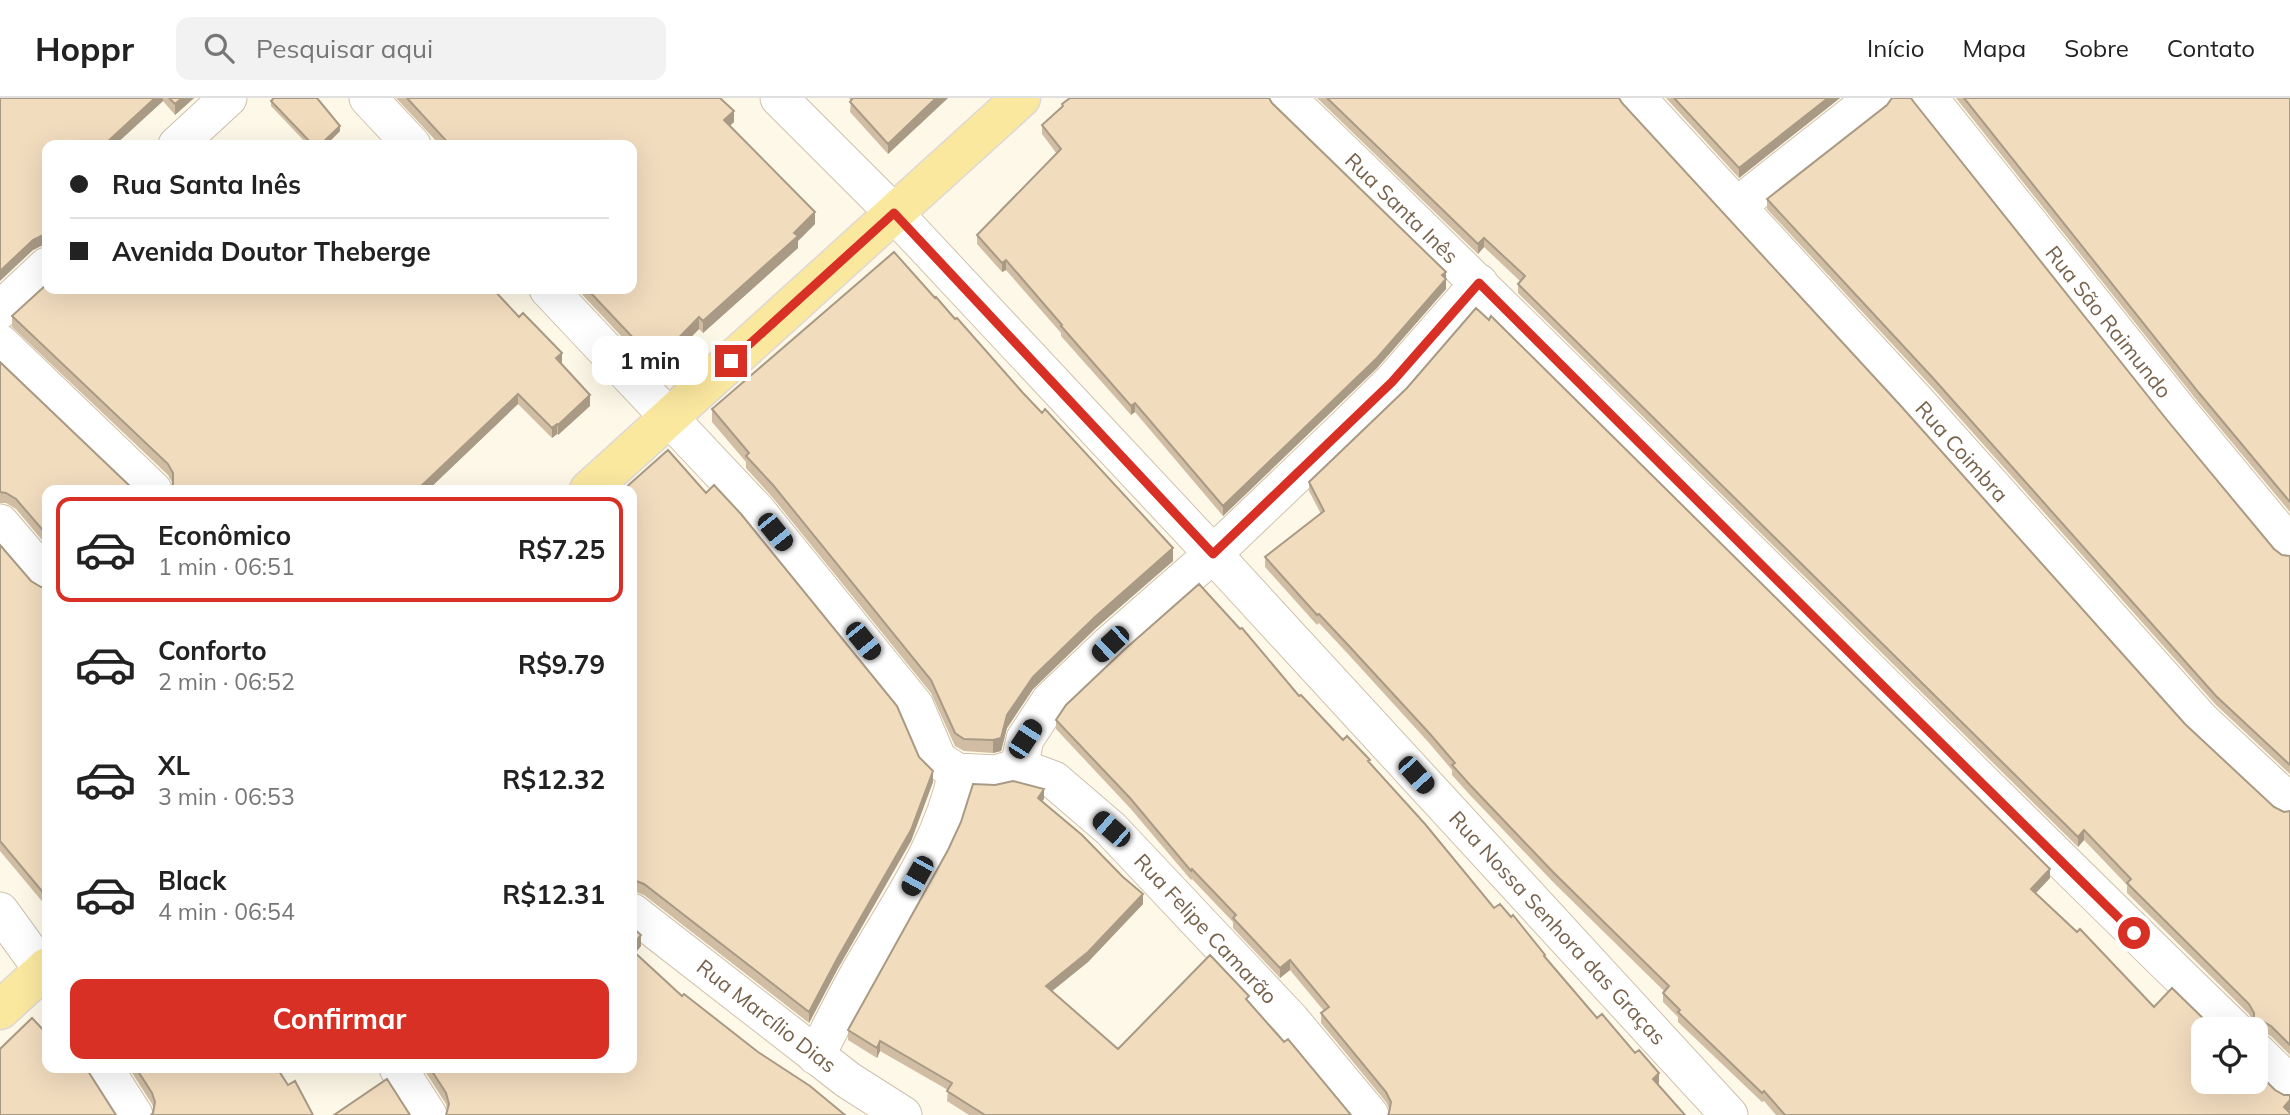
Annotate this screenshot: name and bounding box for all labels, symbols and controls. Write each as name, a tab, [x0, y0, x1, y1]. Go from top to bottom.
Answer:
search box	[176, 17, 666, 80]
text: Hoppr	[35, 28, 134, 69]
icon: search	[200, 29, 238, 67]
text: Pesquisar aqui	[256, 32, 433, 65]
text: Início	[1867, 33, 1924, 63]
text: Mapa	[1962, 33, 2026, 63]
text: Sobre	[2064, 33, 2129, 63]
text: Contato	[2167, 33, 2255, 63]
street label: Rua Santa Inês	[1340, 147, 1464, 269]
text: Rua Santa Inês	[112, 168, 301, 201]
text: Avenida Doutor Theberge	[112, 235, 431, 268]
street label: Rua São Raimundo	[2040, 240, 2178, 403]
callout: 1 min	[591, 336, 706, 386]
route end	[715, 345, 747, 377]
text: 1 min	[620, 346, 680, 375]
street label: Rua Coimbra	[1910, 395, 2014, 507]
car	[754, 509, 797, 555]
icon: car	[74, 518, 137, 581]
text: Econômico	[158, 519, 291, 552]
text: R$7.25	[518, 533, 605, 566]
text: 1 min · 06:51	[158, 552, 295, 581]
car	[842, 618, 885, 664]
car	[1088, 622, 1133, 666]
icon: car	[74, 633, 137, 696]
text: Conforto	[158, 634, 267, 667]
text: R$9.79	[518, 648, 605, 681]
text: 2 min · 06:52	[158, 667, 295, 696]
car	[1005, 716, 1046, 762]
icon: car	[74, 748, 137, 811]
text: XL	[158, 749, 190, 782]
car	[1395, 752, 1438, 798]
text: R$12.32	[502, 763, 605, 796]
text: 3 min · 06:53	[158, 782, 295, 811]
street label: Rua Nossa Senhora das Graças	[1444, 805, 1672, 1050]
car	[1089, 807, 1134, 851]
street label: Rua Felipe Camarão	[1129, 848, 1283, 1009]
car	[898, 853, 937, 899]
icon: car	[74, 863, 137, 926]
text: Black	[158, 864, 226, 897]
text: R$12.31	[502, 878, 605, 911]
text: 4 min · 06:54	[158, 897, 295, 926]
route start	[2118, 917, 2150, 949]
street label: Rua Marcílio Dias	[692, 953, 842, 1078]
button: Confirmar	[70, 979, 609, 1059]
map controls	[2191, 1017, 2268, 1094]
button: locate	[2191, 1017, 2268, 1094]

